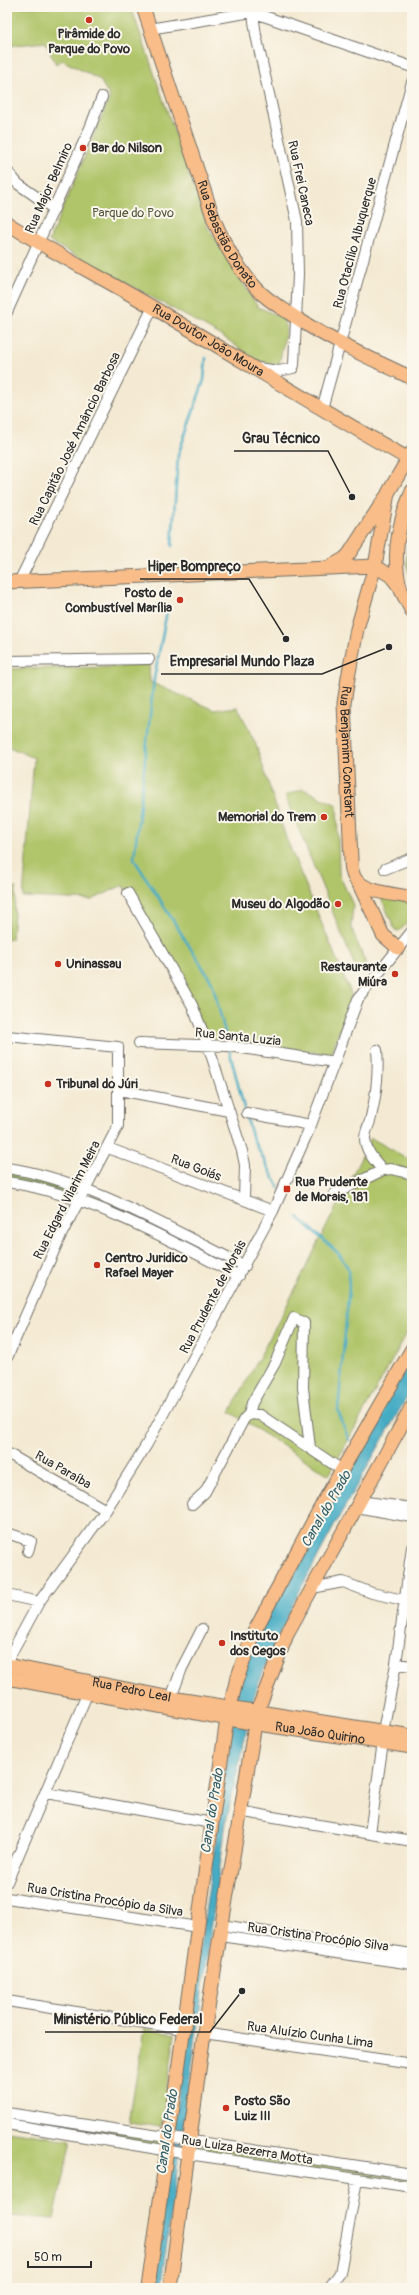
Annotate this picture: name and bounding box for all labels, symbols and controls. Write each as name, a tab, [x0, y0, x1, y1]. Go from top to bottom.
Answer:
marker: Pirâmide do Parque do Povo	[84, 15, 94, 25]
place label: Pirâmide do Parque do Povo	[48, 26, 130, 57]
street label: Rua Frei Caneca	[284, 139, 318, 227]
street label: Rua Major Belmiro	[22, 140, 76, 236]
place label: Bar do Nilson	[91, 140, 163, 156]
marker: Bar do Nilson	[78, 143, 88, 153]
street label: Rua Otacílio Albuquerque	[330, 175, 380, 310]
street label: Rua Sebastião Donato	[193, 178, 261, 292]
park label: Parque do Povo	[92, 205, 174, 221]
street label: Rua Doutor João Moura	[149, 301, 267, 380]
street label: Rua Capitão José Amâncio Barbosa	[26, 350, 124, 528]
callout: Grau Técnico	[234, 425, 328, 451]
text: Grau Técnico	[242, 430, 320, 447]
callout: Hiper Bompreço	[140, 553, 249, 579]
text: Hiper Bompreço	[147, 558, 241, 575]
place label: Posto de Combustível Marília	[65, 585, 173, 616]
marker: Posto de Combustível Marília	[175, 595, 185, 605]
callout: Empresarial Mundo Plaza	[161, 648, 322, 674]
text: Empresarial Mundo Plaza	[170, 653, 315, 670]
street label: Rua Benjamim Constant	[336, 685, 357, 819]
place label: Memorial do Trem	[218, 809, 316, 825]
marker: Memorial do Trem	[319, 812, 329, 822]
place label: Museu do Algodão	[231, 896, 330, 912]
marker: Museu do Algodão	[333, 899, 343, 909]
place label: Uninassau	[66, 956, 122, 972]
marker: Uninassau	[53, 959, 63, 969]
place label: Restaurante Miúra	[321, 959, 388, 990]
marker: Restaurante Miúra	[390, 969, 400, 979]
street label: Rua Santa Luzia	[194, 1025, 282, 1049]
place label: Tribunal do Júri	[55, 1076, 139, 1092]
marker: Tribunal do Júri	[43, 1079, 53, 1089]
street label: Rua Edgard Vilarim Meira	[30, 1138, 104, 1262]
street label: Rua Goiás	[169, 1151, 224, 1185]
place label: Rua Prudente de Morais, 181	[295, 1174, 368, 1205]
marker: Rua Prudente de Morais, 181	[282, 1184, 292, 1194]
street label: Rua Prudente de Morais	[176, 1237, 250, 1356]
place label: Centro Juridico Rafael Mayer	[105, 1250, 188, 1281]
marker: Centro Juridico Rafael Mayer	[92, 1260, 102, 1270]
street label: Rua Paraíba	[32, 1447, 94, 1493]
water label: Canal do Prado	[297, 1466, 356, 1550]
place label: Instituto dos Cegos	[230, 1628, 286, 1659]
marker: Instituto dos Cegos	[217, 1638, 227, 1648]
street label: Rua Pedro Leal	[91, 1674, 172, 1706]
street label: Rua João Quirino	[274, 1719, 366, 1748]
water label: Canal do Prado	[197, 1766, 227, 1855]
street label: Rua Cristina Procópio da Silva	[26, 1880, 184, 1920]
street label: Rua Cristina Procópio Silva	[246, 1919, 390, 1955]
callout: Ministério Público Federal	[45, 2006, 210, 2032]
text: Ministério Público Federal	[53, 2011, 203, 2028]
street label: Rua Aluízio Cunha Lima	[246, 2018, 374, 2052]
water label: Canal do Prado	[153, 2087, 182, 2176]
place label: Posto São Luiz III	[234, 2093, 290, 2124]
marker: Posto São Luiz III	[221, 2103, 231, 2113]
street label: Rua Luiza Bezerra Motta	[180, 2132, 314, 2168]
scale bar	[28, 2243, 91, 2269]
text: 50 m	[34, 2250, 62, 2265]

